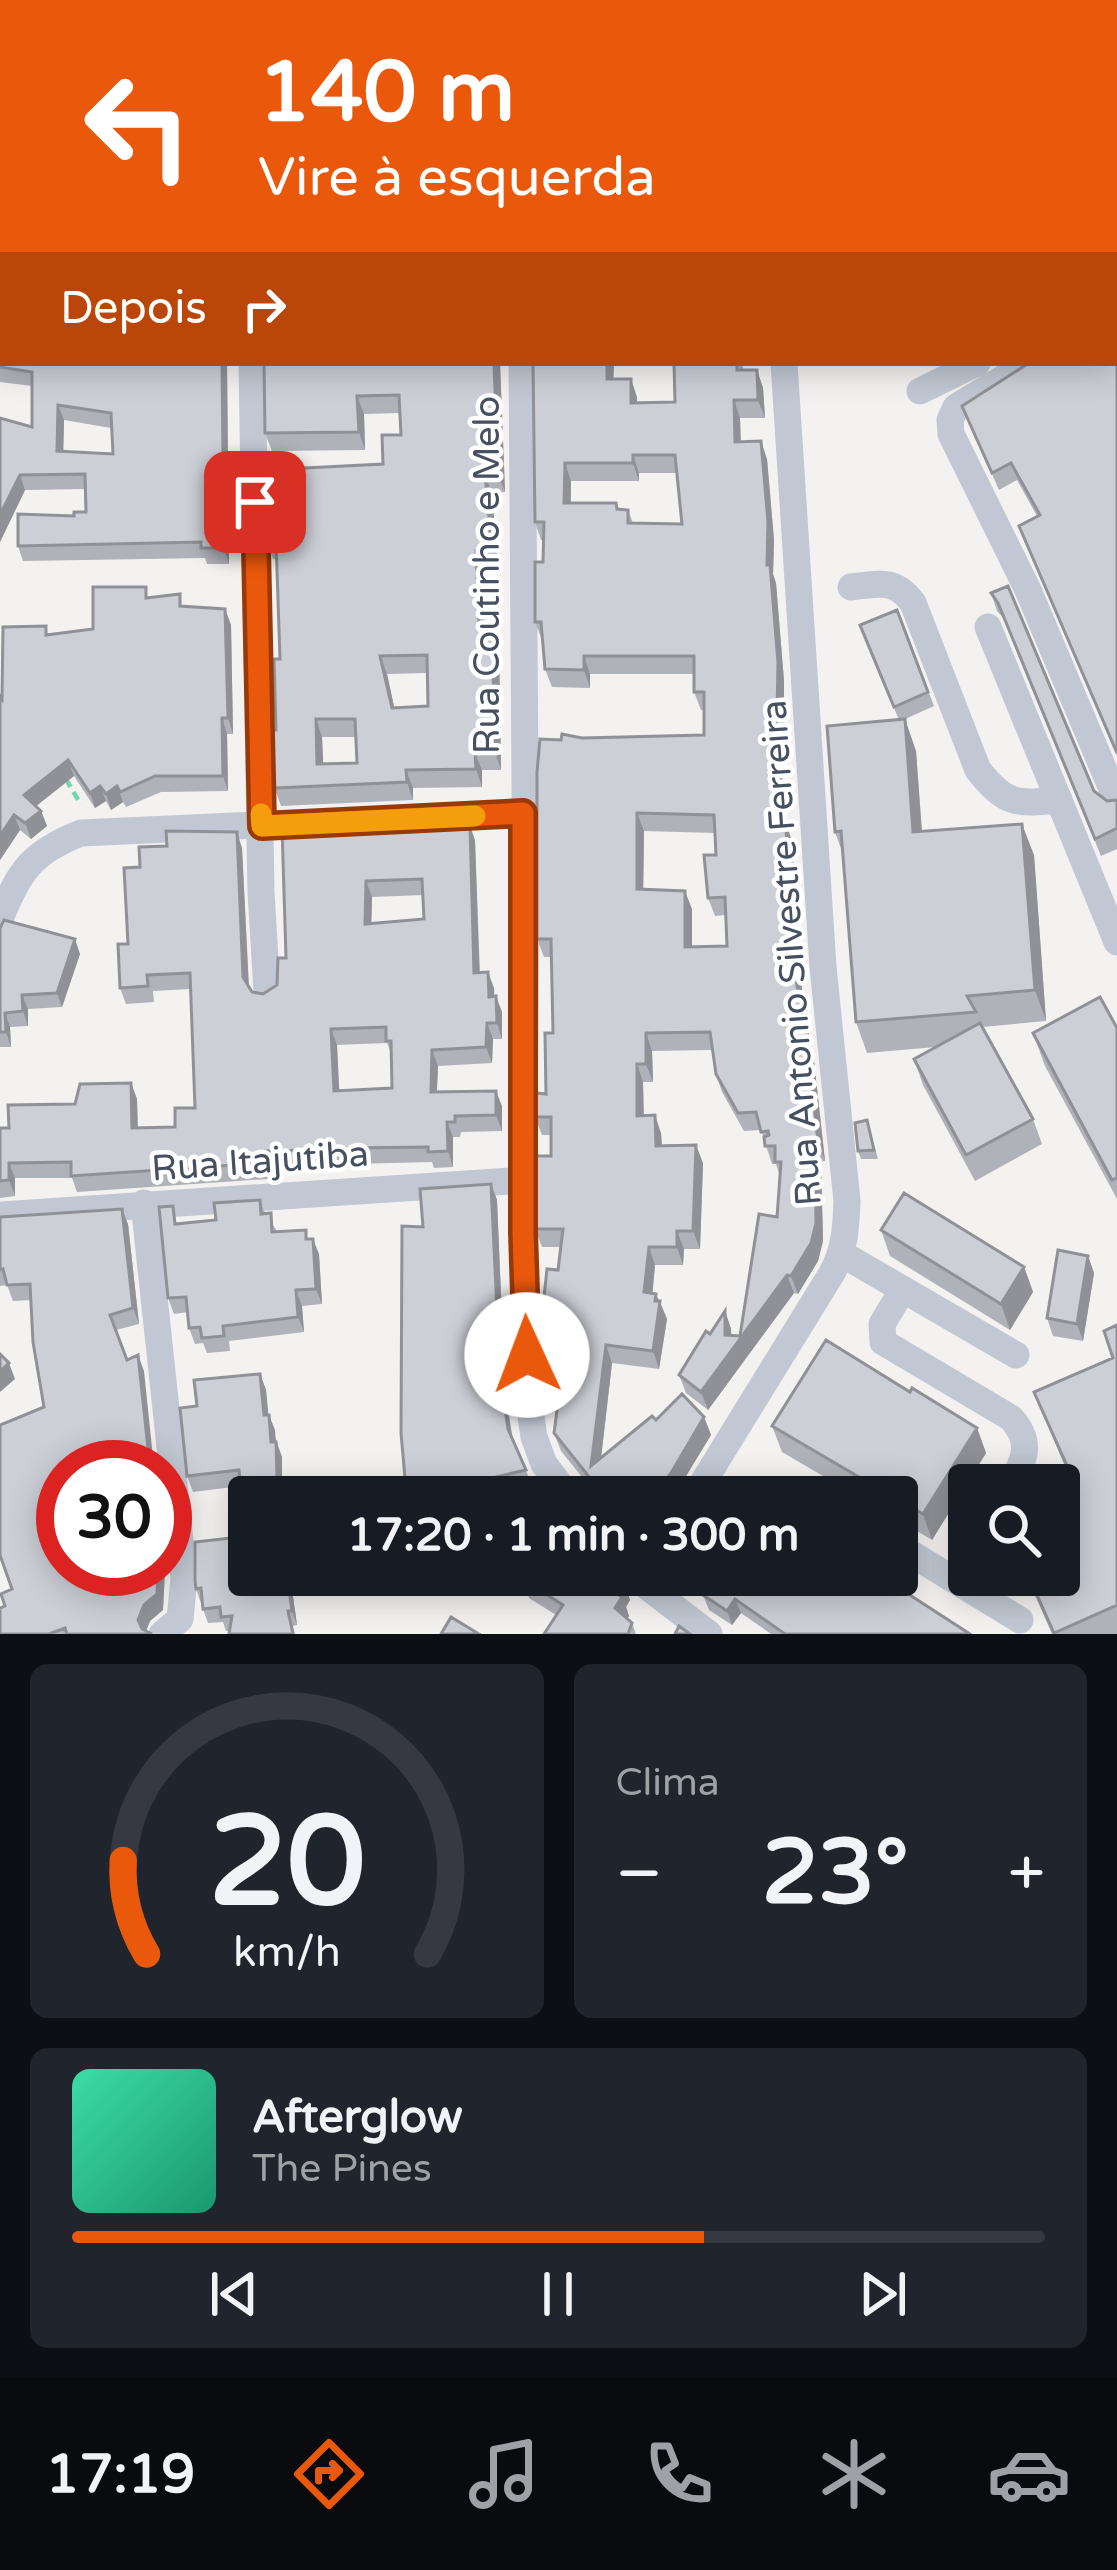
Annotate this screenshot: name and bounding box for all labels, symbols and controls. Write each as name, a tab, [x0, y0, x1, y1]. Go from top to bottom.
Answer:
text: 140 m	[258, 43, 515, 144]
icon: left	[60, 48, 216, 204]
text: Vire à esquerda	[258, 145, 656, 210]
icon: right	[231, 276, 297, 342]
text: Depois	[60, 282, 207, 336]
street label: Rua Coutinho e Melo	[466, 396, 509, 754]
pin	[204, 451, 306, 553]
icon: arrive	[222, 469, 288, 535]
street label: Rua Antonio Silvestre Ferreira	[752, 699, 831, 1207]
street label: Rua Itajutiba	[150, 1132, 370, 1191]
position arrow	[464, 1292, 590, 1418]
speed limit sign: 30	[36, 1440, 192, 1596]
map controls	[948, 1464, 1080, 1596]
button: search	[948, 1464, 1080, 1596]
text: 17:20 · 1 min · 300 m	[347, 1509, 799, 1563]
text: Clima	[616, 1759, 720, 1806]
text: 20	[208, 1788, 365, 1939]
text: 23°	[762, 1819, 909, 1928]
text: −	[616, 1834, 663, 1914]
text: +	[1008, 1834, 1045, 1914]
text: km/h	[233, 1927, 341, 1978]
text: Afterglow	[252, 2091, 463, 2145]
text: The Pines	[252, 2145, 432, 2192]
icon: previous	[201, 2261, 267, 2327]
icon: pause	[525, 2261, 591, 2327]
icon: next	[850, 2261, 916, 2327]
icon: directions	[287, 2432, 371, 2516]
icon: music	[462, 2432, 546, 2516]
icon: phone	[637, 2432, 721, 2516]
icon: climate	[812, 2432, 896, 2516]
icon: car	[987, 2432, 1071, 2516]
text: 17:19	[46, 2442, 195, 2507]

